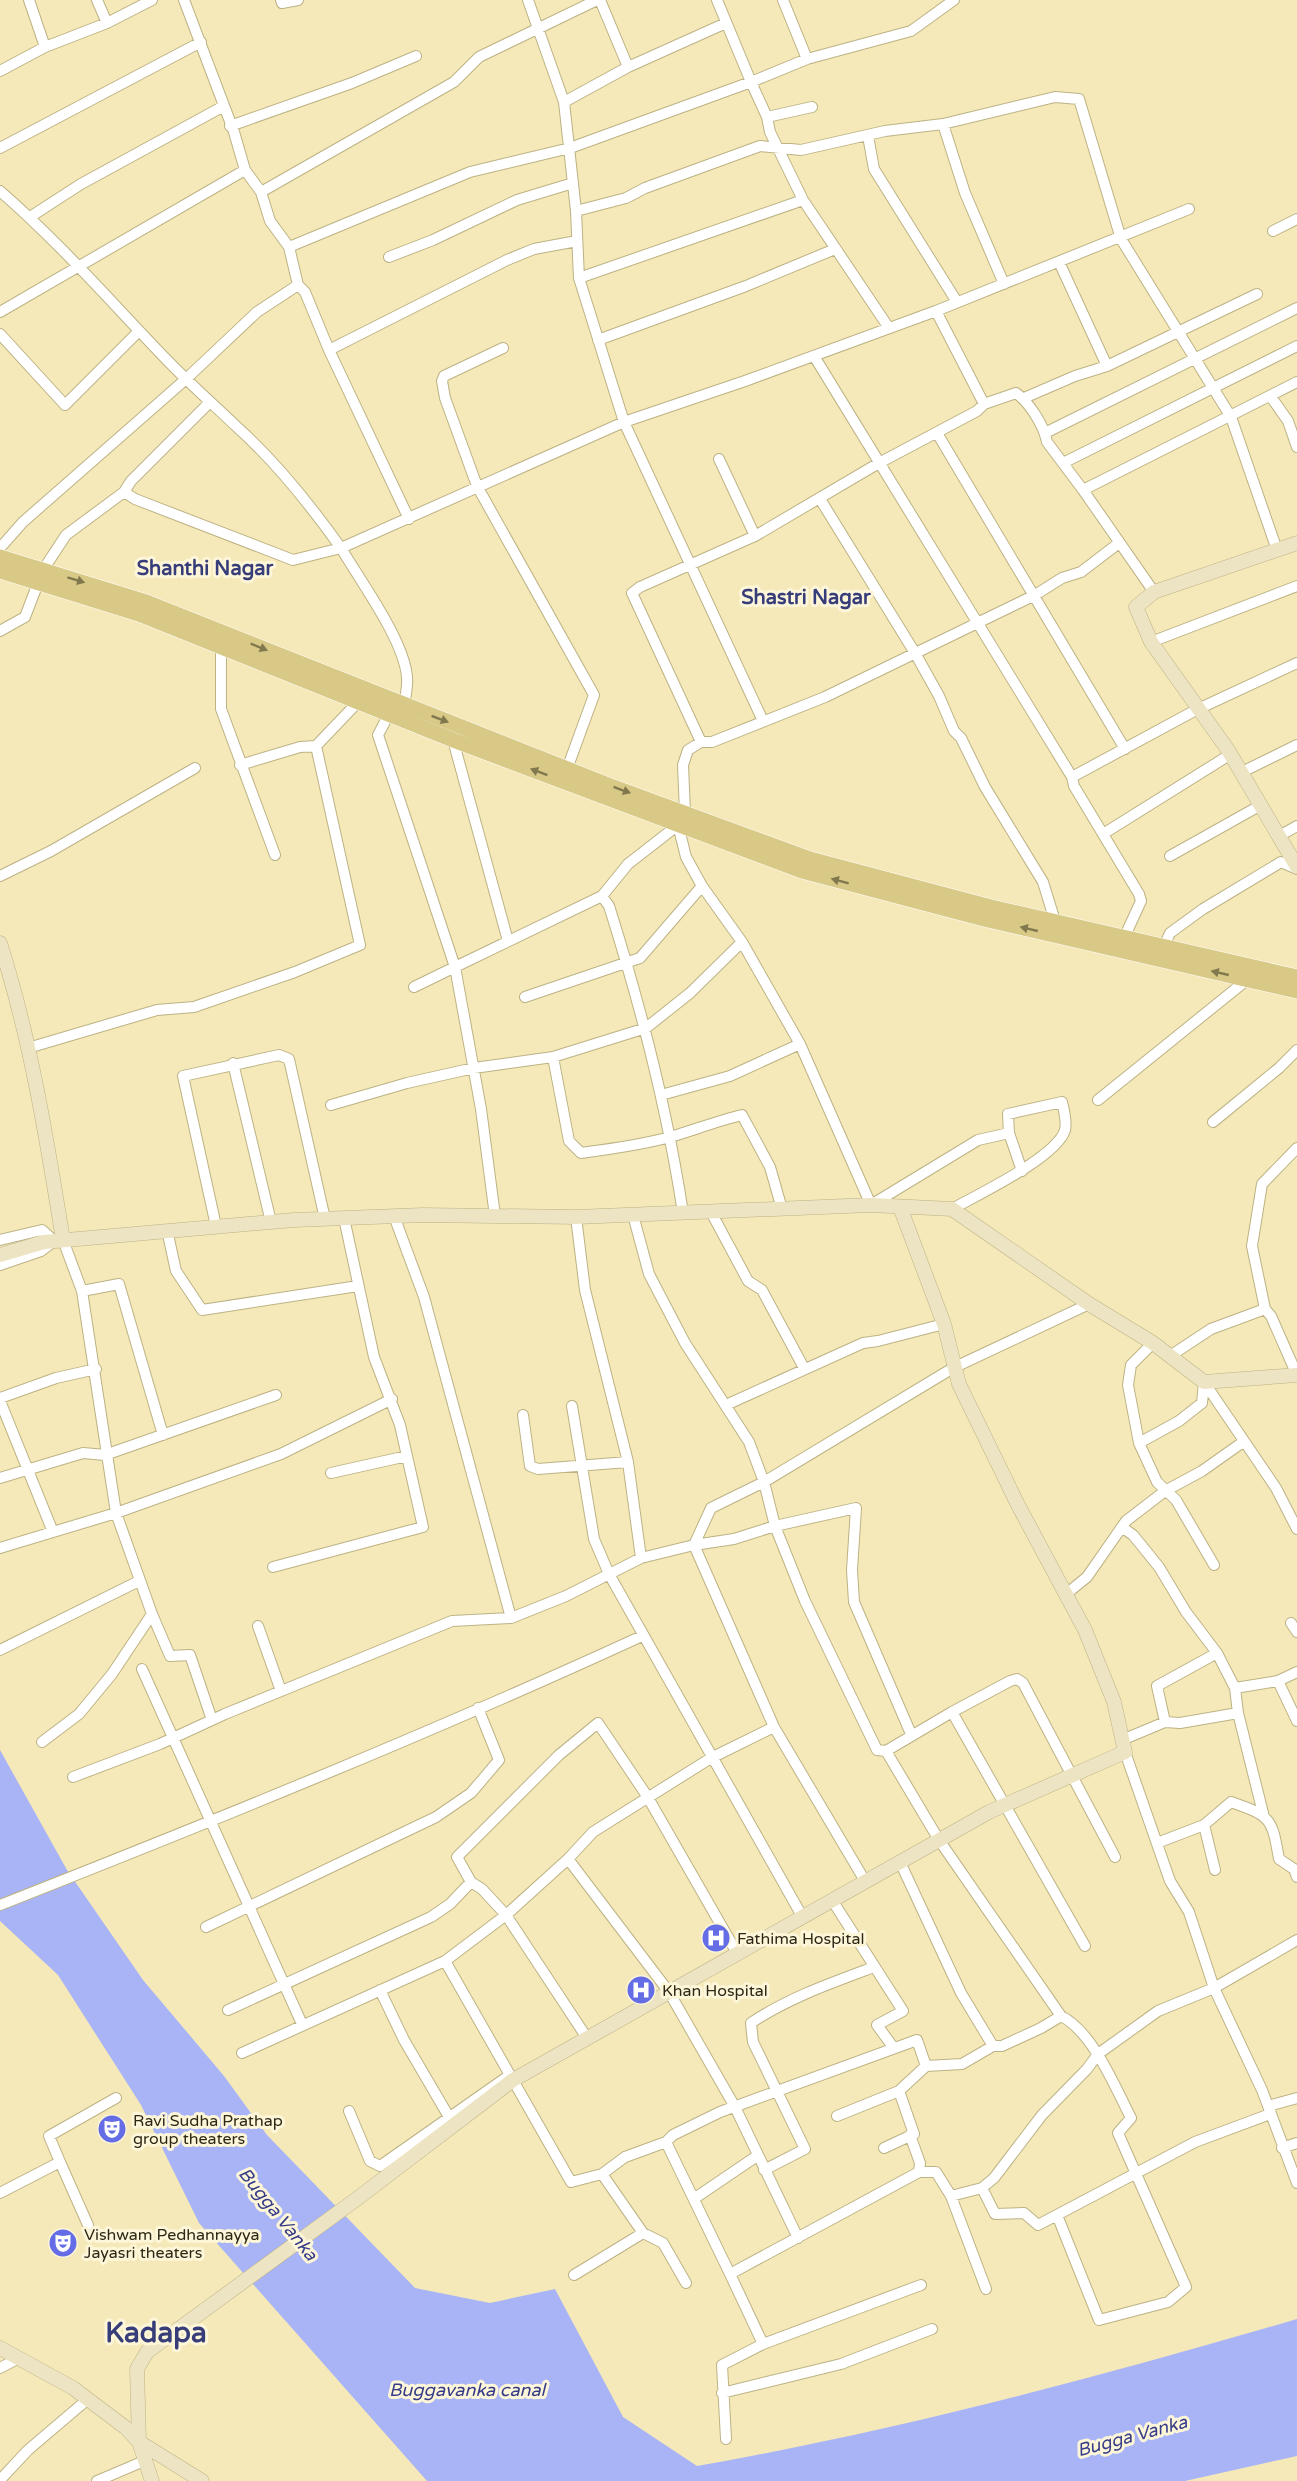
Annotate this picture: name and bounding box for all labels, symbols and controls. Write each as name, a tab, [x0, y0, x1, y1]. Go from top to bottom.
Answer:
district label: Shanthi Nagar	[137, 557, 274, 581]
one-way arrow	[67, 576, 85, 586]
district label: Shastri Nagar	[741, 586, 871, 610]
one-way arrow	[250, 643, 268, 653]
one-way arrow	[431, 715, 449, 724]
one-way arrow	[529, 767, 547, 777]
one-way arrow	[613, 786, 631, 795]
one-way arrow	[831, 876, 850, 886]
one-way arrow	[1020, 924, 1039, 934]
one-way arrow	[1210, 967, 1229, 977]
hospital icon: Fathima Hospital	[700, 1922, 732, 1954]
place label: Fathima Hospital	[737, 1929, 864, 1949]
hospital icon: Khan Hospital	[625, 1974, 657, 2006]
place label: Khan Hospital	[662, 1981, 768, 2001]
place label: Ravi Sudha Prathap group theaters	[133, 2111, 283, 2149]
theatre icon: Ravi Sudha Prathap group theaters	[96, 2113, 128, 2145]
water label: Bugga Vanka	[234, 2163, 323, 2266]
place label: Vishwam Pedhannayya Jayasri theaters	[84, 2225, 259, 2263]
theatre icon: Vishwam Pedhannayya Jayasri theaters	[47, 2227, 79, 2259]
district label: Kadapa	[105, 2316, 207, 2350]
water label: Buggavanka canal	[389, 2379, 548, 2401]
water label: Bugga Vanka	[1075, 2411, 1190, 2461]

